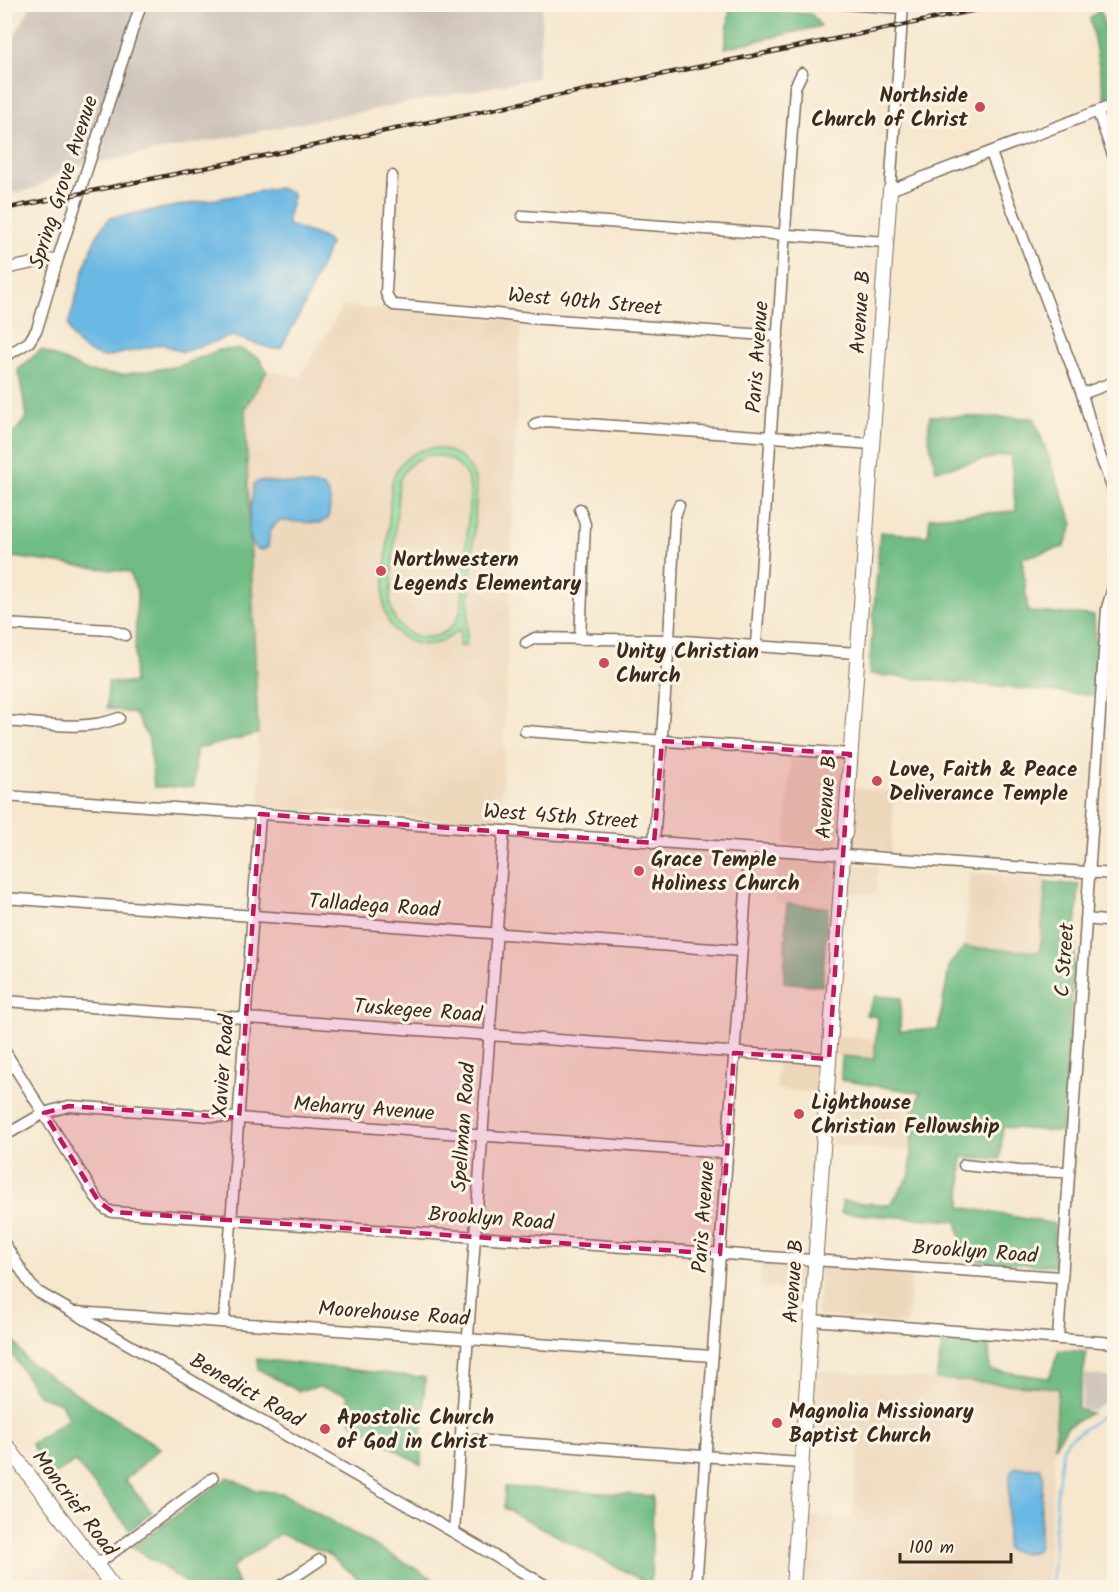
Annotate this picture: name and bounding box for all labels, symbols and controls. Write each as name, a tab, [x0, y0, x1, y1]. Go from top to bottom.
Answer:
place label: Northside Church of Christ	[811, 80, 969, 137]
street label: Spring Grove Avenue	[21, 91, 108, 273]
marker: Northside Church of Christ	[973, 100, 987, 114]
street label: Avenue B	[842, 269, 881, 355]
street label: West 40th Street	[506, 279, 664, 326]
street label: Paris Avenue	[738, 299, 779, 414]
place label: Northwestern Legends Elementary	[393, 544, 581, 601]
marker: Northwestern Legends Elementary	[374, 564, 388, 578]
place label: Unity Christian Church	[616, 636, 759, 693]
marker: Unity Christian Church	[597, 656, 611, 670]
street label: Avenue B	[808, 754, 847, 840]
place label: Love, Faith & Peace Deliverance Temple	[889, 754, 1077, 811]
marker: Love, Faith & Peace Deliverance Temple	[870, 774, 884, 788]
street label: West 45th Street	[482, 796, 640, 839]
place label: Grace Temple Holiness Church	[651, 844, 800, 901]
marker: Grace Temple Holiness Church	[632, 864, 646, 878]
street label: Talladega Road	[307, 885, 441, 928]
street label: C Street	[1046, 921, 1085, 998]
street label: Tuskegee Road	[352, 991, 484, 1032]
street label: Xavier Road	[204, 1013, 245, 1119]
street label: Spellman Road	[444, 1061, 485, 1193]
place label: Lighthouse Christian Fellowship	[811, 1087, 1000, 1144]
street label: Meharry Avenue	[292, 1088, 436, 1131]
marker: Lighthouse Christian Fellowship	[792, 1107, 806, 1121]
street label: Paris Avenue	[684, 1159, 725, 1274]
street label: Brooklyn Road	[427, 1199, 555, 1240]
street label: Brooklyn Road	[911, 1232, 1039, 1273]
street label: Avenue B	[775, 1238, 814, 1324]
street label: Moorehouse Road	[317, 1293, 471, 1336]
street label: Benedict Road	[183, 1345, 310, 1438]
place label: Magnolia Missionary Baptist Church	[789, 1396, 974, 1453]
place label: Apostolic Church of God in Christ	[337, 1402, 494, 1459]
marker: Magnolia Missionary Baptist Church	[770, 1416, 784, 1430]
marker: Apostolic Church of God in Christ	[318, 1422, 332, 1436]
street label: Moncrief Road	[23, 1443, 125, 1565]
scale bar	[900, 1526, 1011, 1564]
text: 100 m	[909, 1534, 954, 1563]

